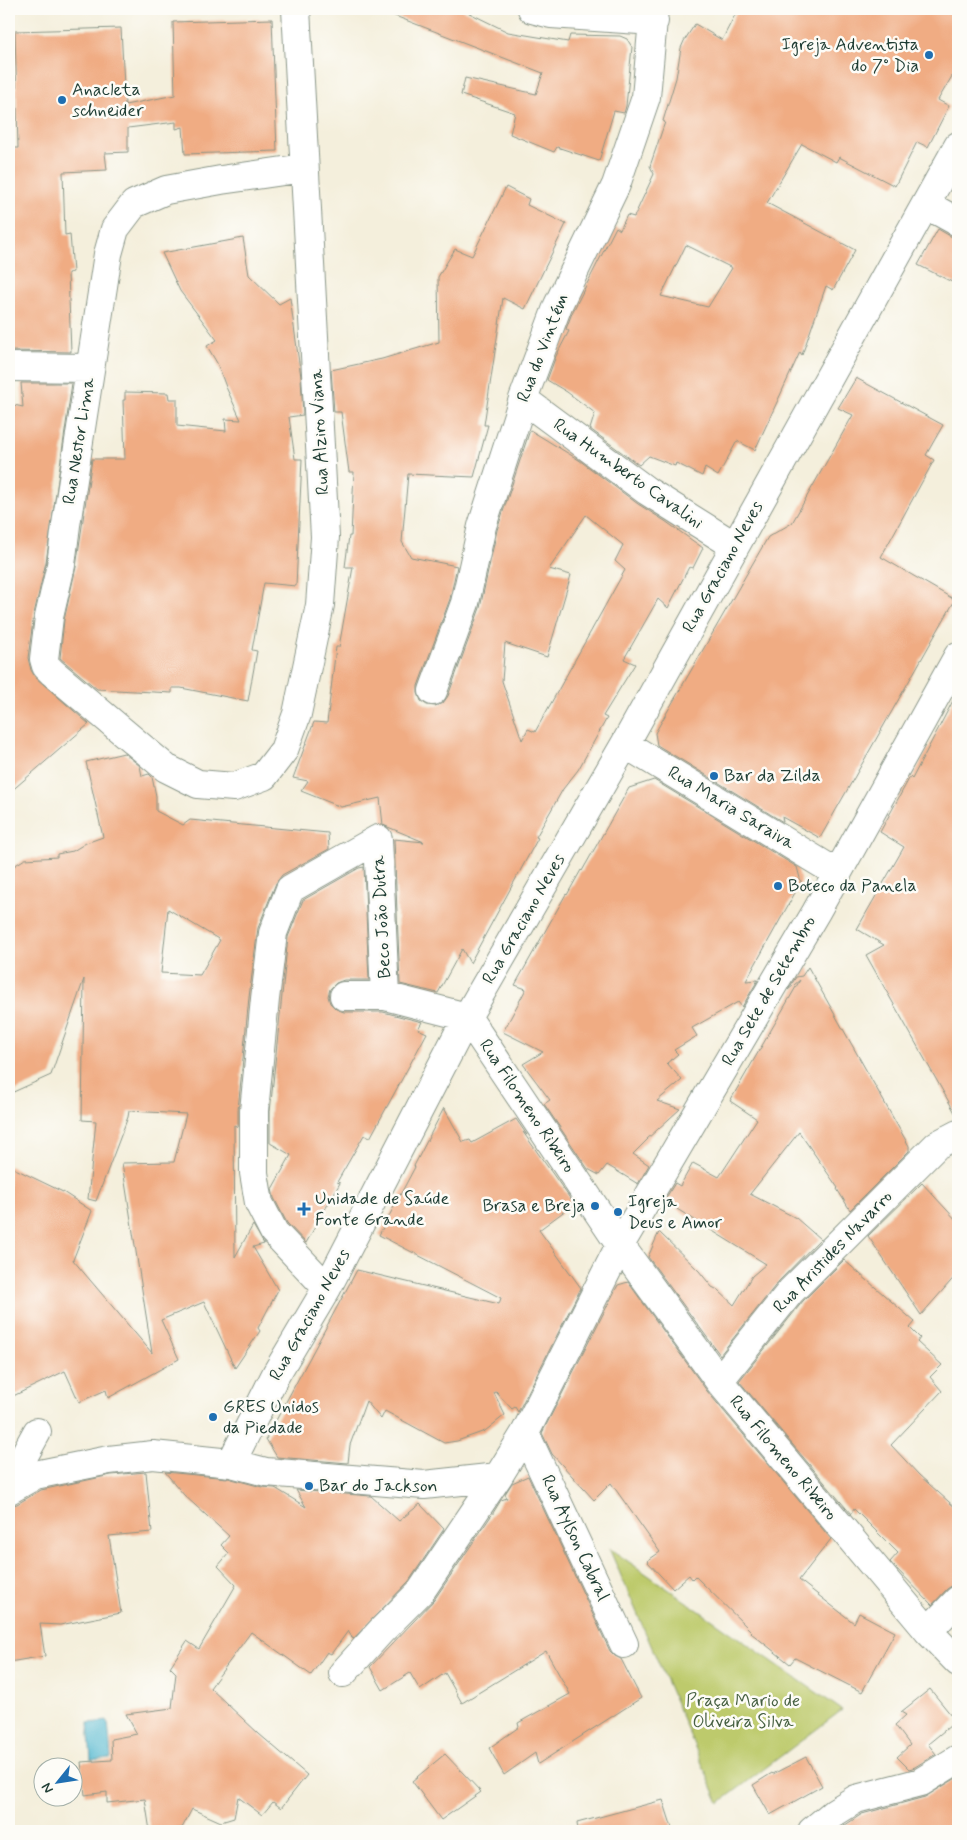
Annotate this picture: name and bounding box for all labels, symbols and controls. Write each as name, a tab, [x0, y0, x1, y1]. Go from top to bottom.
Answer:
place label: Igreja Adventista do 7˚ Dia	[782, 33, 919, 78]
marker: Igreja Adventista do 7˚ Dia	[923, 49, 935, 61]
place label: Anacleta schneider	[72, 78, 144, 123]
marker: Anacleta schneider	[56, 94, 68, 106]
street label: Rua do Vintém	[511, 290, 575, 406]
street label: Rua Alziro Viana	[305, 368, 335, 496]
street label: Rua Nestor Lima	[57, 376, 101, 506]
street label: Rua Humberto Cavalini	[548, 413, 708, 535]
street label: Rua Graciano Neves	[677, 497, 769, 637]
street label: Rua Maria Saraiva	[663, 761, 799, 855]
place label: Bar da Zilda	[724, 764, 821, 788]
marker: Bar da Zilda	[708, 770, 720, 782]
street label: Rua Graciano Neves	[477, 849, 571, 989]
street label: Beco João Dutra	[367, 855, 397, 979]
place label: Boteco da Panela	[788, 874, 917, 898]
marker: Boteco da Panela	[772, 880, 784, 892]
street label: Rua Sete de Setembro	[716, 912, 822, 1070]
street label: Rua Filomeno Ribeiro	[473, 1034, 581, 1178]
street label: Rua Aristides Navarro	[768, 1185, 898, 1319]
place label: Unidade de Saúde Fonte Grande	[315, 1187, 449, 1232]
place label: Igreja Deus e Amor	[628, 1190, 723, 1235]
place label: Brasa e Breja	[482, 1194, 585, 1218]
marker: Brasa e Breja	[589, 1200, 601, 1212]
marker: Unidade de Saúde Fonte Grande	[297, 1202, 311, 1216]
marker: Igreja Deus e Amor	[612, 1206, 624, 1218]
street label: Rua Graciano Neves	[264, 1245, 356, 1385]
street label: Rua Filomeno Ribeiro	[724, 1390, 842, 1526]
place label: GRES Unidos da Piedade	[223, 1395, 319, 1440]
marker: GRES Unidos da Piedade	[207, 1411, 219, 1423]
street label: Rua Aylson Cabral	[535, 1471, 615, 1605]
place label: Bar do Jackson	[319, 1474, 438, 1498]
marker: Bar do Jackson	[303, 1480, 315, 1492]
park label: Praça Mario de Oliveira Silva	[686, 1689, 800, 1734]
north arrow	[32, 1758, 82, 1808]
text: N	[37, 1779, 58, 1797]

